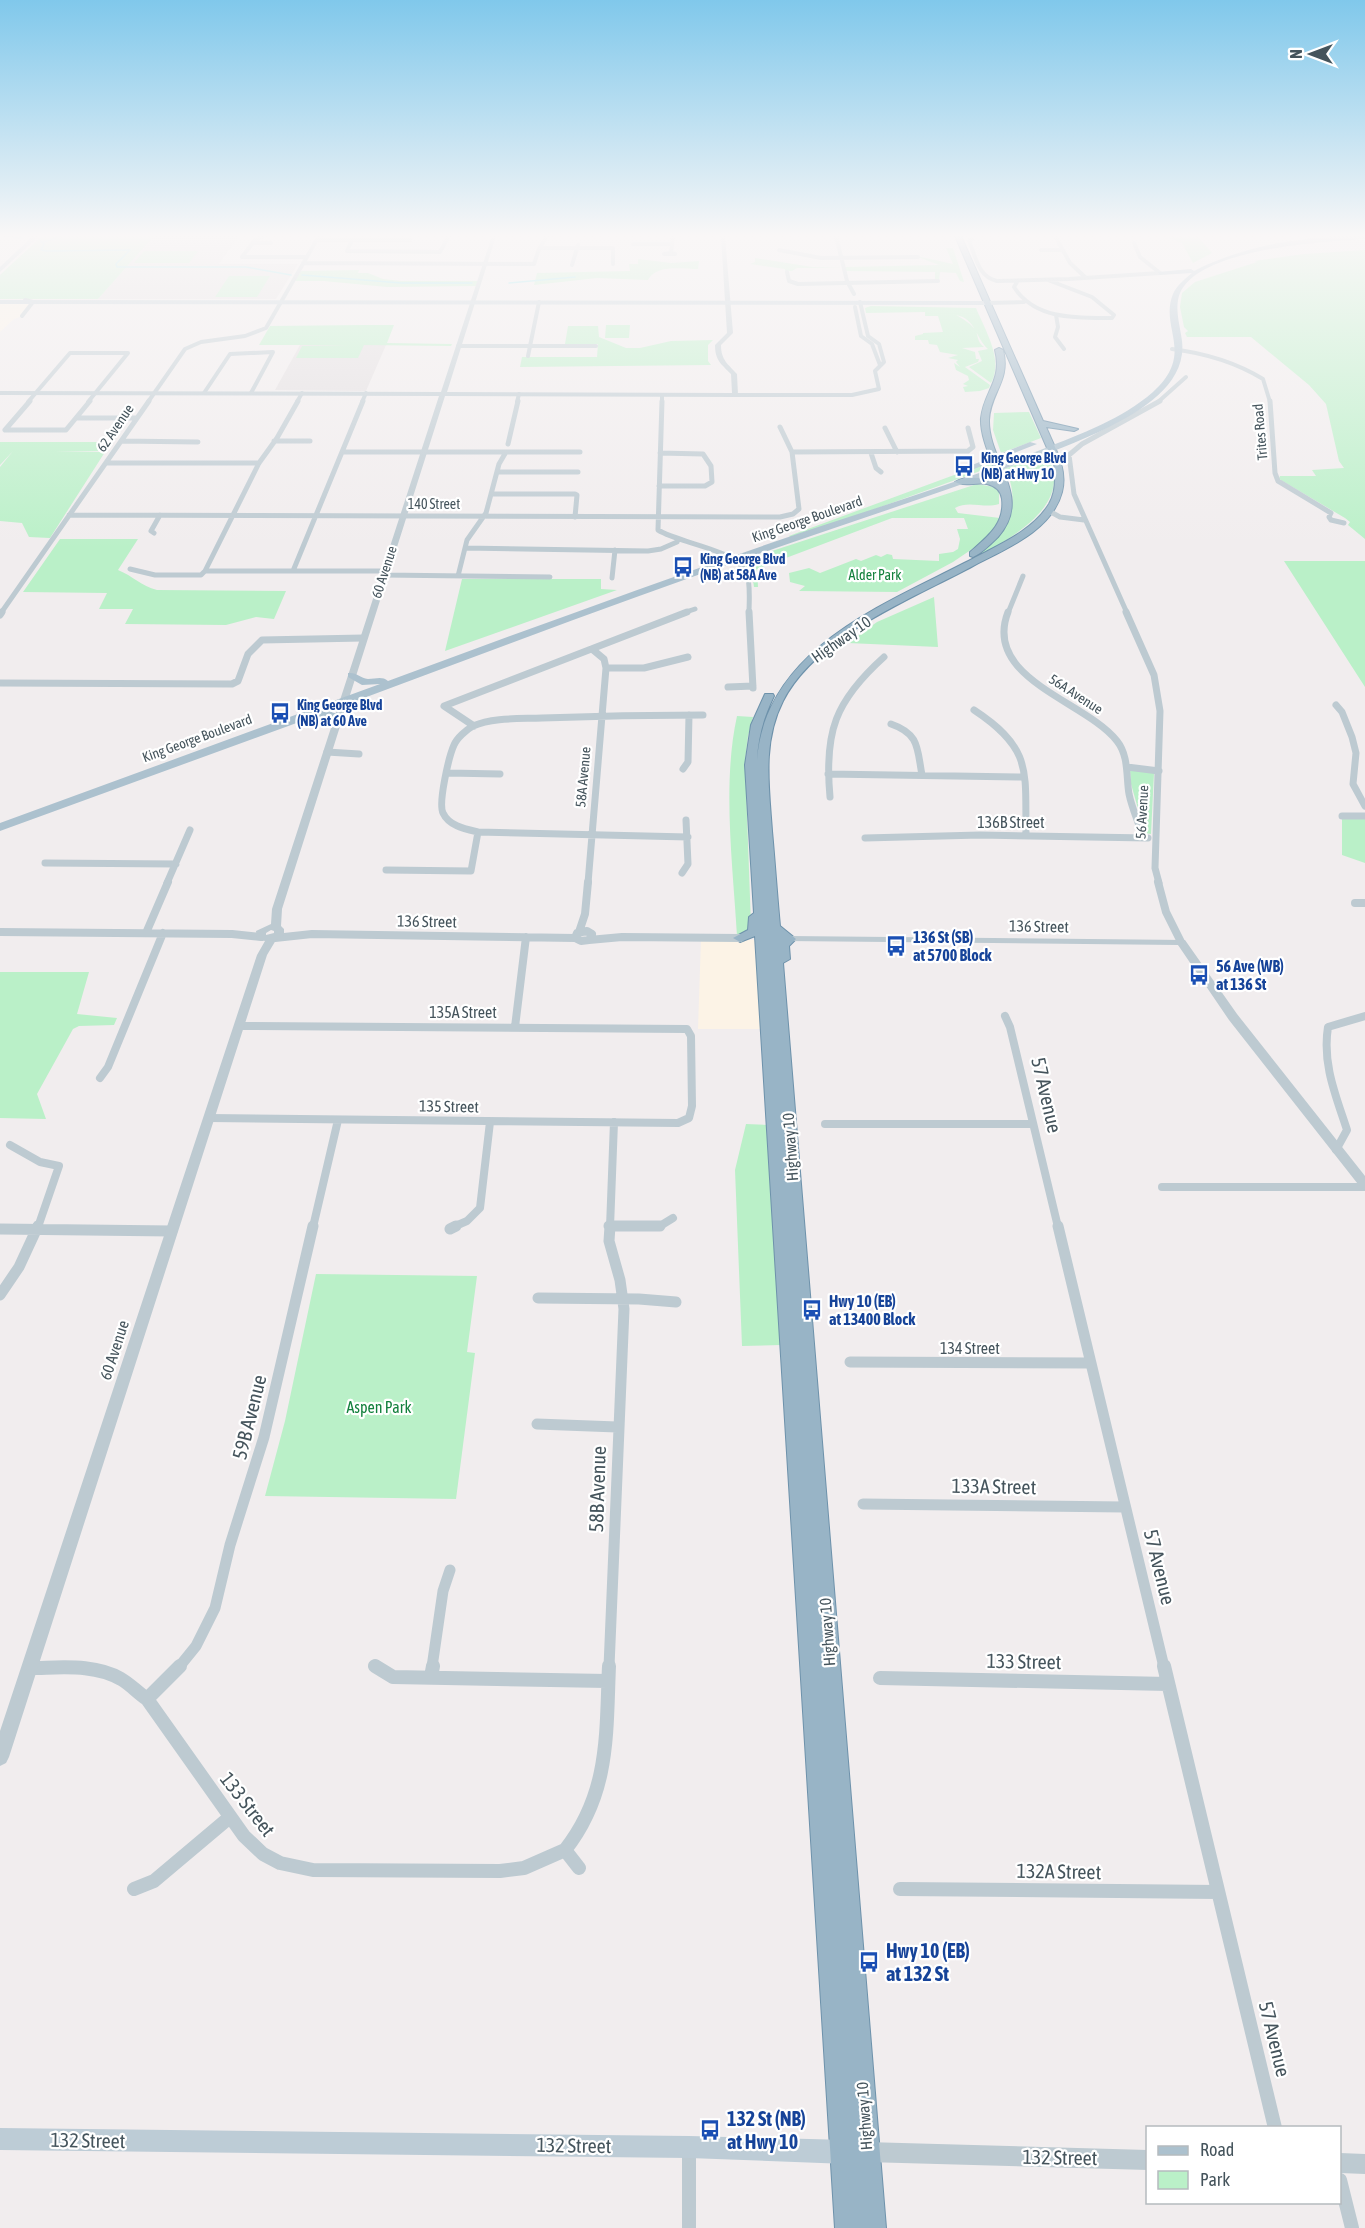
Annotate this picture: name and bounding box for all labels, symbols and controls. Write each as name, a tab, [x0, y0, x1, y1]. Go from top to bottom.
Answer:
north arrow	[1281, 24, 1341, 84]
text: N	[1287, 49, 1305, 59]
street label: 62 Avenue	[93, 401, 137, 455]
street label: Trites Road	[1250, 403, 1270, 461]
place label: King George Blvd (NB) at Hwy 10	[981, 450, 1067, 482]
bus stop icon: King George Blvd (NB) at Hwy 10	[952, 454, 976, 478]
street label: King George Boulevard	[750, 493, 864, 545]
street label: 140 Street	[408, 496, 460, 512]
street label: 60 Avenue	[368, 544, 400, 600]
place label: King George Blvd (NB) at 58A Ave	[700, 551, 786, 583]
bus stop icon: King George Blvd (NB) at 58A Ave	[671, 555, 695, 579]
park label: Alder Park	[849, 567, 901, 583]
street label: Highway 10	[808, 612, 875, 667]
street label: 56A Avenue	[1046, 671, 1106, 717]
place label: King George Blvd (NB) at 60 Ave	[297, 697, 383, 729]
bus stop icon: King George Blvd (NB) at 60 Ave	[268, 701, 292, 725]
street label: King George Boulevard	[140, 711, 254, 765]
street label: 58A Avenue	[572, 746, 594, 808]
street label: 56 Avenue	[1133, 785, 1151, 839]
street label: 136B Street	[977, 813, 1045, 831]
street label: 136 Street	[397, 911, 457, 931]
street label: 136 Street	[1009, 916, 1069, 936]
place label: 136 St (SB) at 5700 Block	[913, 928, 993, 964]
bus stop icon: 136 St (SB) at 5700 Block	[884, 934, 908, 958]
place label: 56 Ave (WB) at 136 St	[1216, 957, 1284, 993]
bus stop icon: 56 Ave (WB) at 136 St	[1187, 963, 1211, 987]
street label: 135A Street	[429, 1003, 497, 1021]
street label: 57 Avenue	[1027, 1055, 1067, 1135]
street label: 135 Street	[419, 1096, 479, 1116]
street label: Highway 10	[779, 1112, 802, 1182]
place label: Hwy 10 (EB) at 13400 Block	[829, 1292, 916, 1328]
bus stop icon: Hwy 10 (EB) at 13400 Block	[800, 1298, 824, 1322]
street label: 60 Avenue	[96, 1318, 132, 1382]
street label: 134 Street	[940, 1339, 1000, 1357]
street label: 59B Avenue	[227, 1372, 271, 1462]
park label: Aspen Park	[346, 1398, 412, 1417]
street label: 58B Avenue	[584, 1445, 610, 1533]
street label: 133A Street	[951, 1474, 1037, 1498]
street label: 57 Avenue	[1140, 1527, 1180, 1607]
street label: Highway 10	[816, 1597, 839, 1667]
street label: 133 Street	[986, 1649, 1062, 1673]
street label: 133 Street	[216, 1767, 280, 1841]
street label: 132A Street	[1016, 1859, 1102, 1883]
place label: Hwy 10 (EB) at 132 St	[886, 1939, 970, 1985]
bus stop icon: Hwy 10 (EB) at 132 St	[857, 1950, 881, 1974]
street label: 57 Avenue	[1255, 1999, 1295, 2079]
street label: Highway 10	[853, 2081, 876, 2151]
place label: 132 St (NB) at Hwy 10	[727, 2107, 806, 2153]
bus stop icon: 132 St (NB) at Hwy 10	[698, 2118, 722, 2142]
legend	[1146, 2126, 1341, 2204]
street label: 132 Street	[50, 2128, 126, 2152]
street label: 132 Street	[536, 2133, 612, 2157]
text: Road	[1200, 2139, 1234, 2160]
street label: 132 Street	[1022, 2145, 1098, 2169]
text: Park	[1200, 2169, 1230, 2190]

